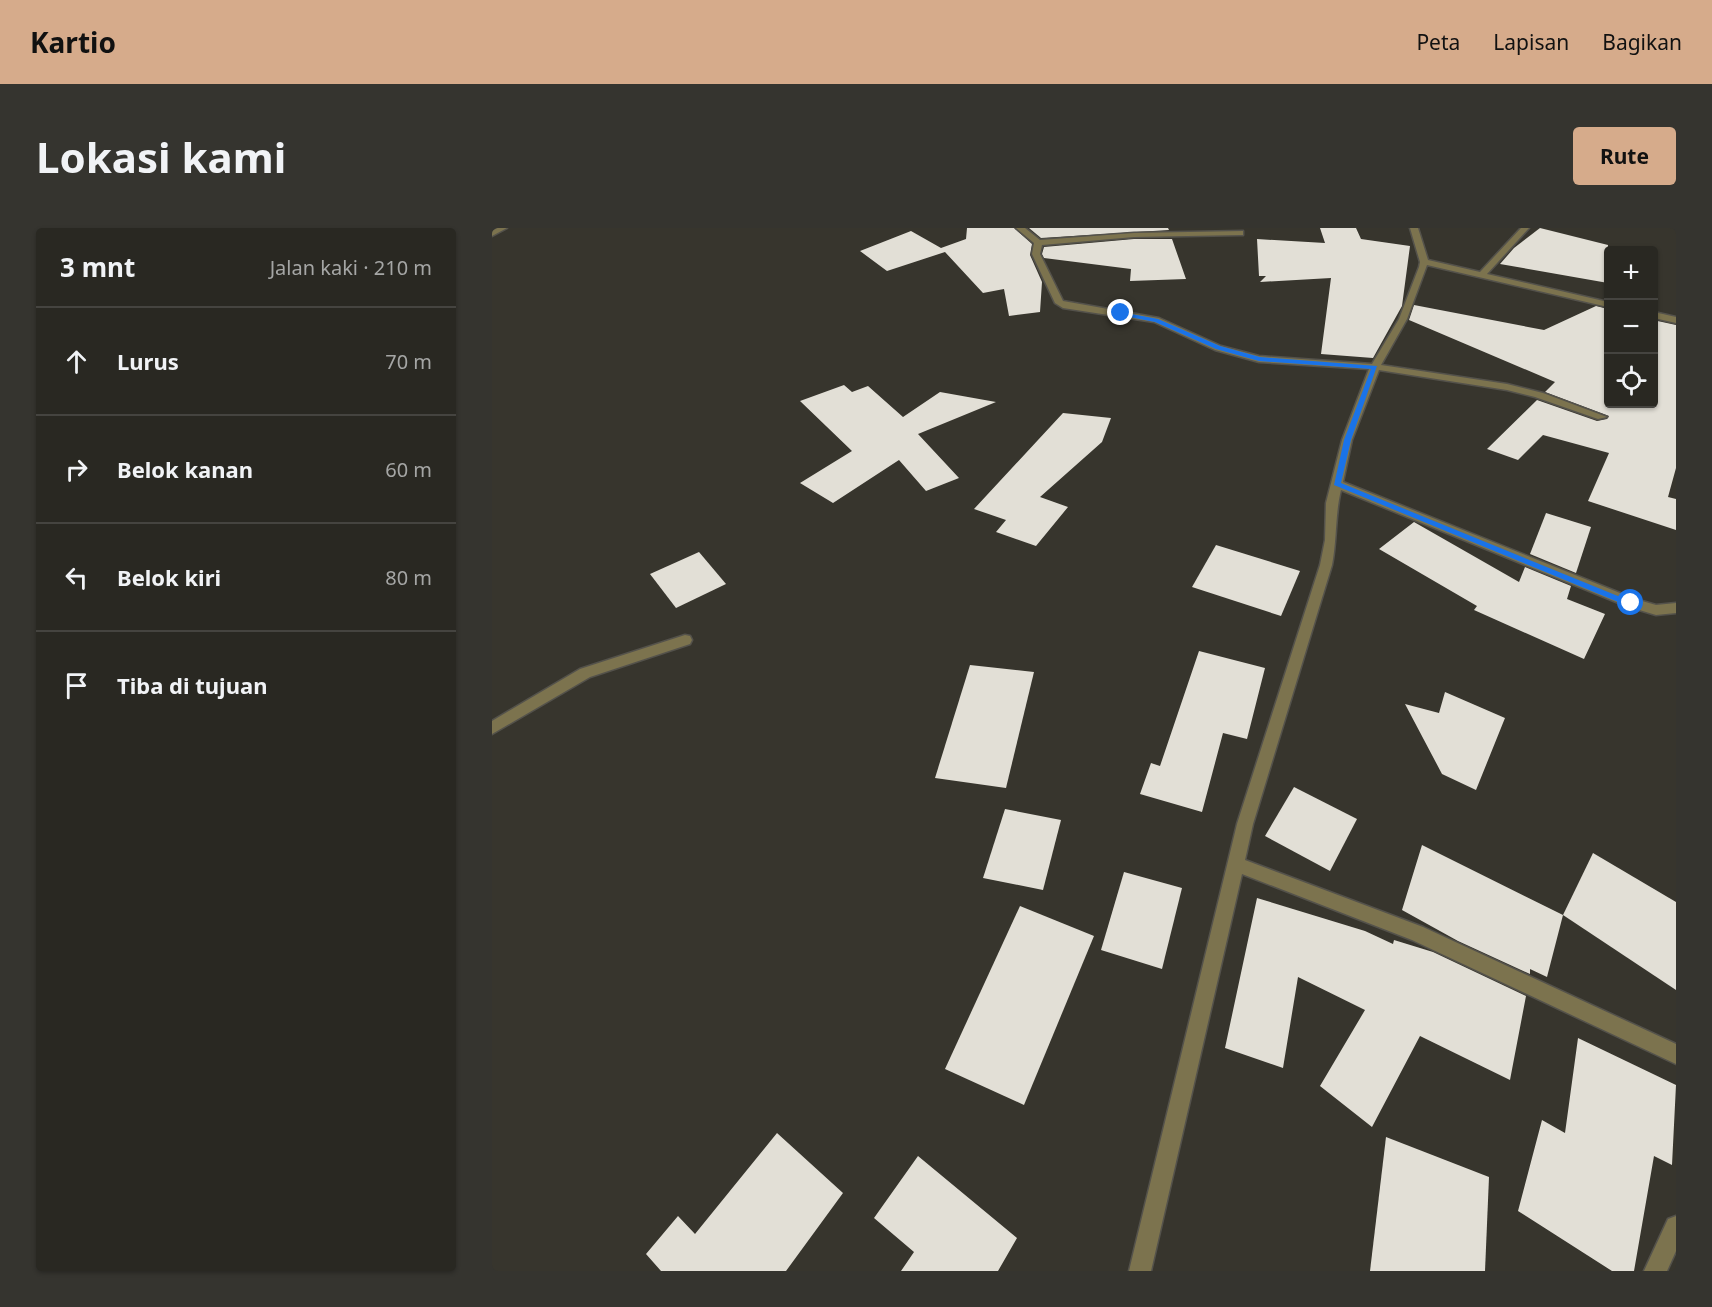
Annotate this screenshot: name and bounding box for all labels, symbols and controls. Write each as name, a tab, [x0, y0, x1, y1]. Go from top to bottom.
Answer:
text: Kartio	[30, 23, 116, 61]
text: Peta	[1416, 28, 1460, 56]
text: Lapisan	[1493, 28, 1569, 56]
text: Bagikan	[1602, 28, 1682, 56]
button: Rute	[1573, 127, 1676, 185]
text: Lokasi kami	[36, 128, 286, 185]
map controls	[1604, 246, 1658, 408]
button: +	[1604, 246, 1658, 300]
text: 3 mnt	[60, 249, 135, 285]
text: Jalan kaki · 210 m	[270, 254, 432, 281]
route end	[1107, 299, 1133, 325]
button: −	[1604, 300, 1658, 354]
icon: ahead	[60, 345, 93, 378]
text: Lurus	[117, 346, 179, 376]
text: 70 m	[385, 348, 432, 375]
button: locate	[1604, 354, 1658, 408]
icon: right	[60, 453, 93, 486]
text: Belok kanan	[117, 454, 253, 484]
text: 60 m	[385, 456, 432, 483]
icon: left	[60, 561, 93, 594]
text: Belok kiri	[117, 562, 221, 592]
text: 80 m	[385, 564, 432, 591]
route start	[1617, 589, 1643, 615]
icon: arrive	[60, 669, 93, 702]
text: Tiba di tujuan	[117, 670, 267, 700]

